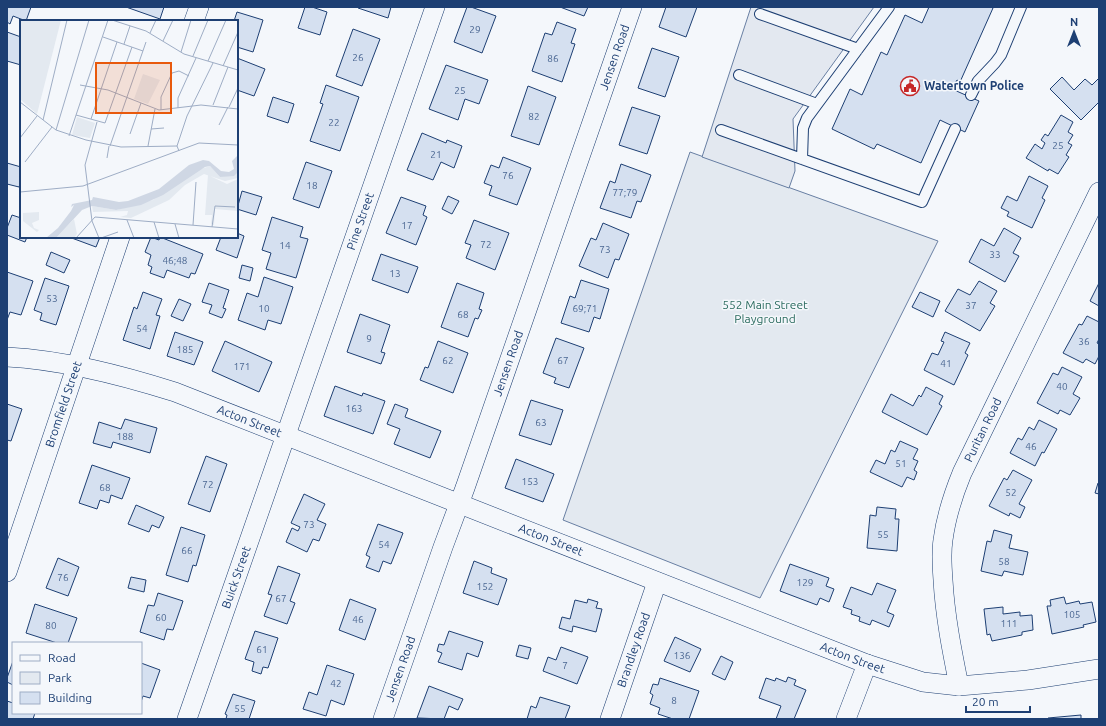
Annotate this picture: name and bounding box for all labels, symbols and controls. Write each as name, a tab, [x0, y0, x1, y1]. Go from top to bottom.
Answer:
north arrow	[1054, 12, 1094, 52]
text: N	[1070, 16, 1078, 28]
inset map	[20, 20, 238, 238]
street label: Jensen Road	[597, 23, 631, 92]
house number: 29	[469, 24, 481, 35]
house number: 26	[352, 52, 364, 63]
house number: 86	[547, 53, 559, 64]
public building icon: Watertown Police	[899, 75, 921, 97]
place label: Watertown Police	[924, 79, 1024, 92]
house number: 25	[454, 85, 466, 96]
house number: 82	[528, 111, 540, 122]
house number: 22	[328, 117, 340, 128]
house number: 25	[1052, 140, 1064, 151]
house number: 21	[430, 149, 442, 160]
house number: 76	[502, 170, 514, 181]
house number: 18	[306, 180, 318, 191]
house number: 77;79	[612, 187, 638, 198]
street label: Pine Street	[344, 190, 376, 252]
house number: 17	[401, 220, 413, 231]
house number: 72	[480, 239, 492, 250]
house number: 14	[279, 240, 291, 251]
house number: 73	[599, 244, 611, 255]
house number: 33	[989, 249, 1001, 260]
house number: 46;48	[162, 255, 188, 266]
house number: 13	[389, 268, 401, 279]
house number: 53	[46, 293, 58, 304]
park label: 552 Main Street Playground	[722, 298, 808, 325]
house number: 37	[965, 300, 977, 311]
house number: 10	[258, 303, 270, 314]
house number: 69;71	[572, 303, 598, 314]
house number: 68	[457, 309, 469, 320]
house number: 54	[136, 323, 148, 334]
street label: Jensen Road	[490, 329, 525, 398]
house number: 9	[366, 333, 372, 344]
house number: 36	[1078, 336, 1090, 347]
house number: 185	[177, 344, 193, 355]
house number: 62	[442, 355, 454, 366]
house number: 67	[557, 355, 569, 366]
house number: 41	[940, 358, 952, 369]
street label: Bromfield Street	[43, 359, 84, 449]
house number: 171	[234, 361, 250, 372]
house number: 40	[1056, 381, 1068, 392]
street label: Puritan Road	[961, 396, 1004, 464]
street label: Acton Street	[215, 402, 284, 439]
house number: 163	[346, 403, 362, 414]
house number: 63	[535, 417, 547, 428]
house number: 188	[117, 431, 134, 442]
house number: 46	[1025, 441, 1037, 452]
house number: 51	[895, 458, 907, 469]
house number: 153	[522, 476, 538, 487]
house number: 72	[202, 479, 214, 490]
house number: 68	[99, 482, 111, 493]
house number: 52	[1005, 487, 1017, 498]
house number: 73	[303, 519, 315, 530]
street label: Acton Street	[517, 521, 586, 558]
house number: 55	[877, 529, 889, 540]
house number: 54	[378, 539, 390, 550]
street label: Buick Street	[219, 544, 253, 610]
house number: 66	[181, 545, 193, 556]
house number: 58	[998, 556, 1010, 567]
house number: 76	[57, 572, 69, 583]
house number: 129	[797, 577, 813, 588]
house number: 152	[477, 581, 493, 592]
house number: 67	[275, 593, 287, 604]
house number: 105	[1064, 609, 1080, 620]
street label: Brandley Road	[614, 611, 652, 689]
house number: 60	[155, 612, 167, 623]
house number: 46	[352, 614, 364, 625]
house number: 111	[1001, 618, 1017, 629]
house number: 80	[45, 620, 57, 631]
street label: Jensen Road	[383, 634, 417, 703]
street label: Acton Street	[819, 639, 887, 675]
legend	[12, 642, 142, 714]
house number: 61	[256, 644, 268, 655]
house number: 136	[674, 650, 691, 661]
text: Road	[48, 651, 76, 664]
house number: 7	[562, 660, 568, 671]
text: Park	[48, 671, 72, 684]
house number: 42	[330, 678, 342, 689]
scale bar	[966, 688, 1030, 714]
text: Building	[48, 691, 92, 704]
house number: 8	[671, 695, 677, 706]
text: 20 m	[972, 695, 999, 708]
house number: 55	[234, 703, 246, 714]

